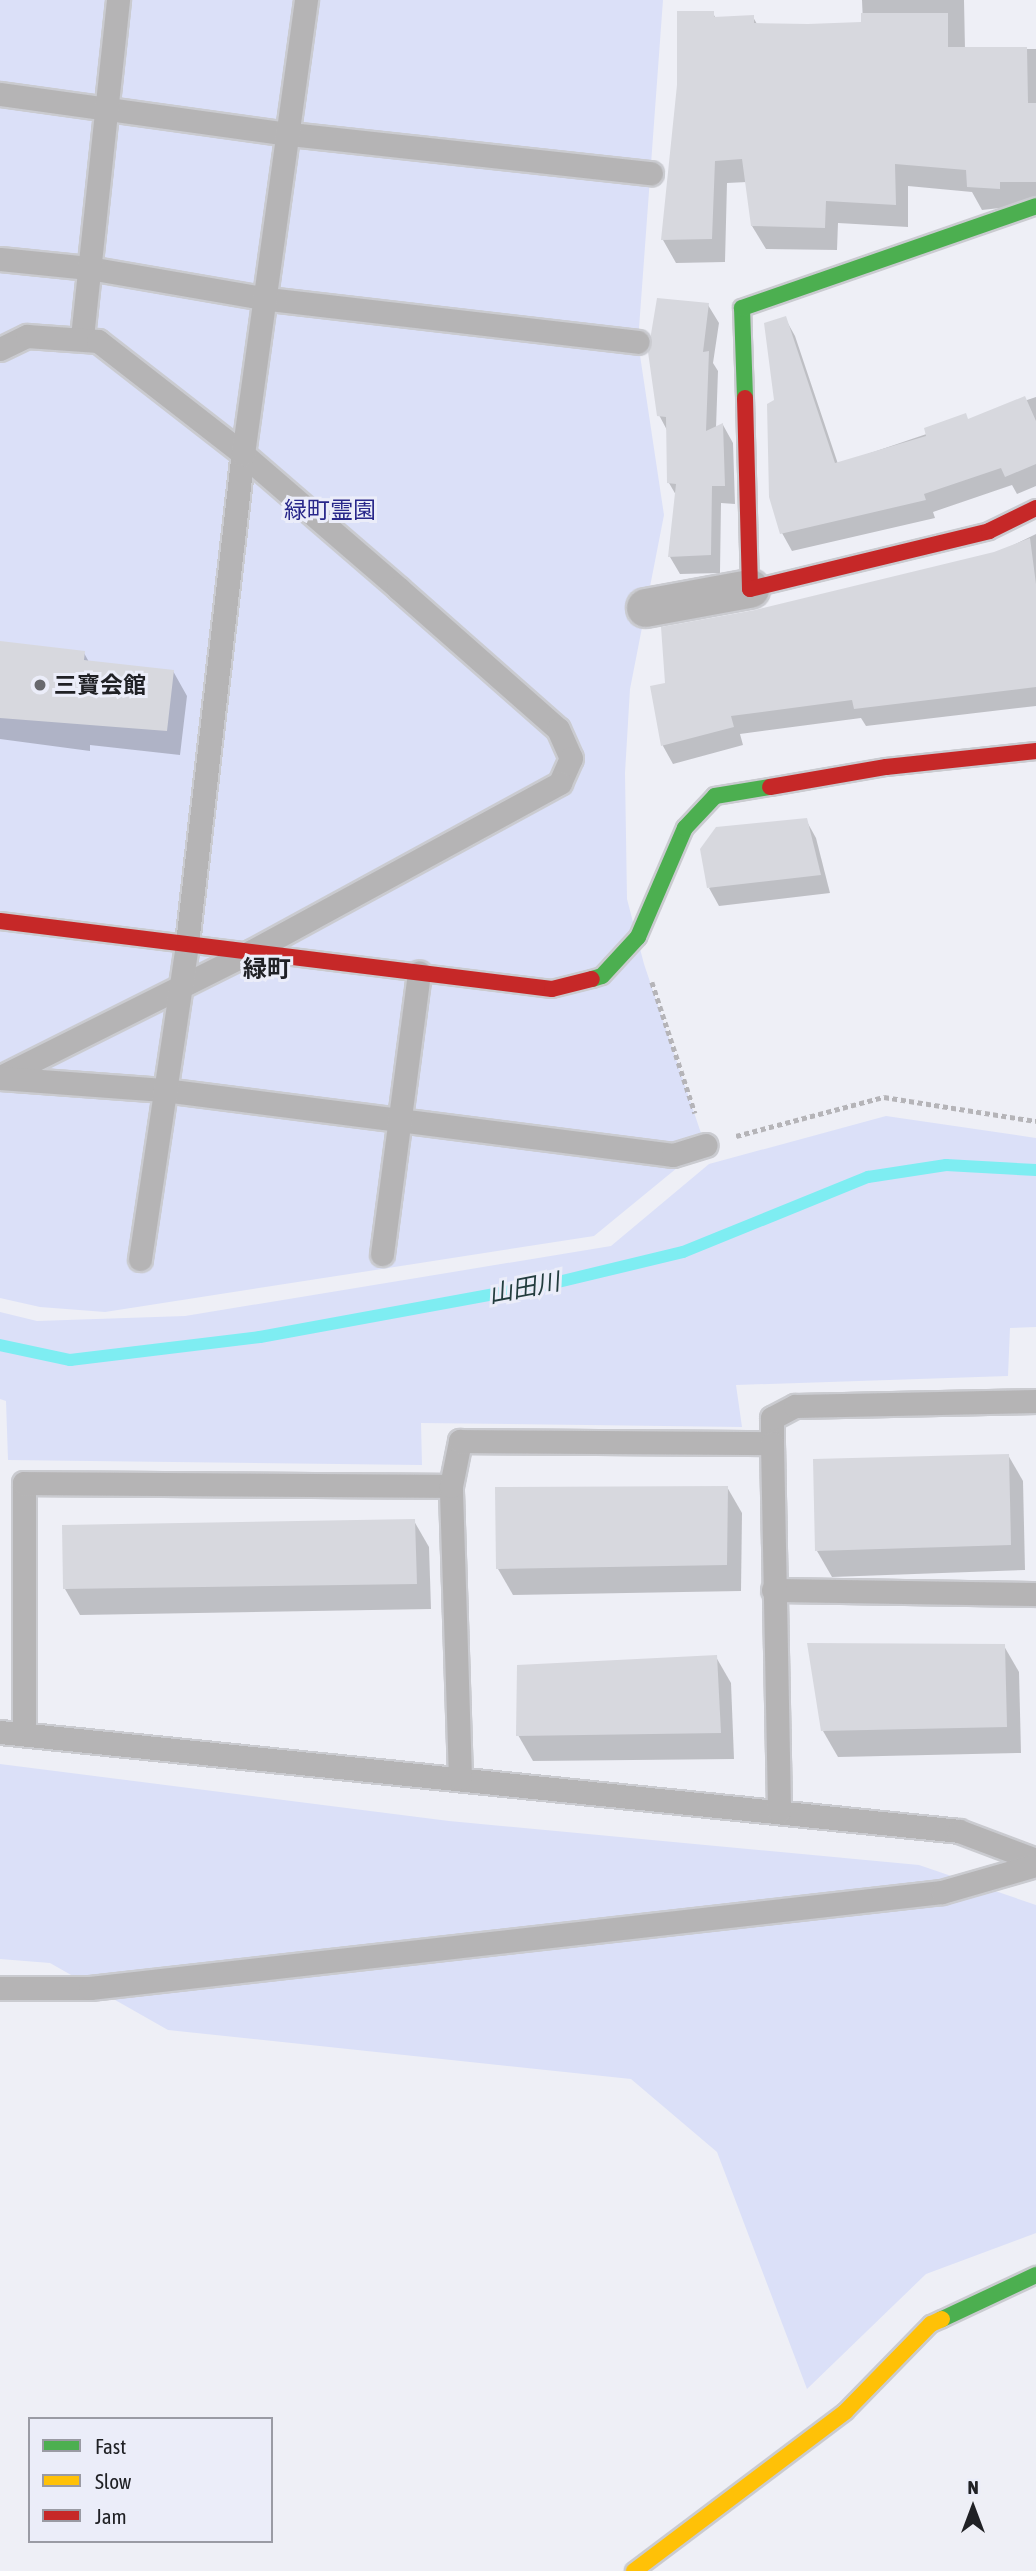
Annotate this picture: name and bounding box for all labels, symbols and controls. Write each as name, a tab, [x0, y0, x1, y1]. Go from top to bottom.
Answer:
park label: 緑町霊園	[284, 496, 376, 524]
place label: 三寶会館	[54, 671, 146, 699]
marker: 三寶会館	[32, 677, 48, 693]
district label: 緑町	[243, 955, 291, 983]
water label: 山田川	[486, 1267, 562, 1309]
legend	[28, 2417, 273, 2543]
text: Fast	[95, 2434, 126, 2458]
text: Slow	[95, 2469, 131, 2493]
north arrow	[938, 2473, 1008, 2543]
text: N	[967, 2476, 979, 2498]
text: Jam	[95, 2504, 127, 2528]

